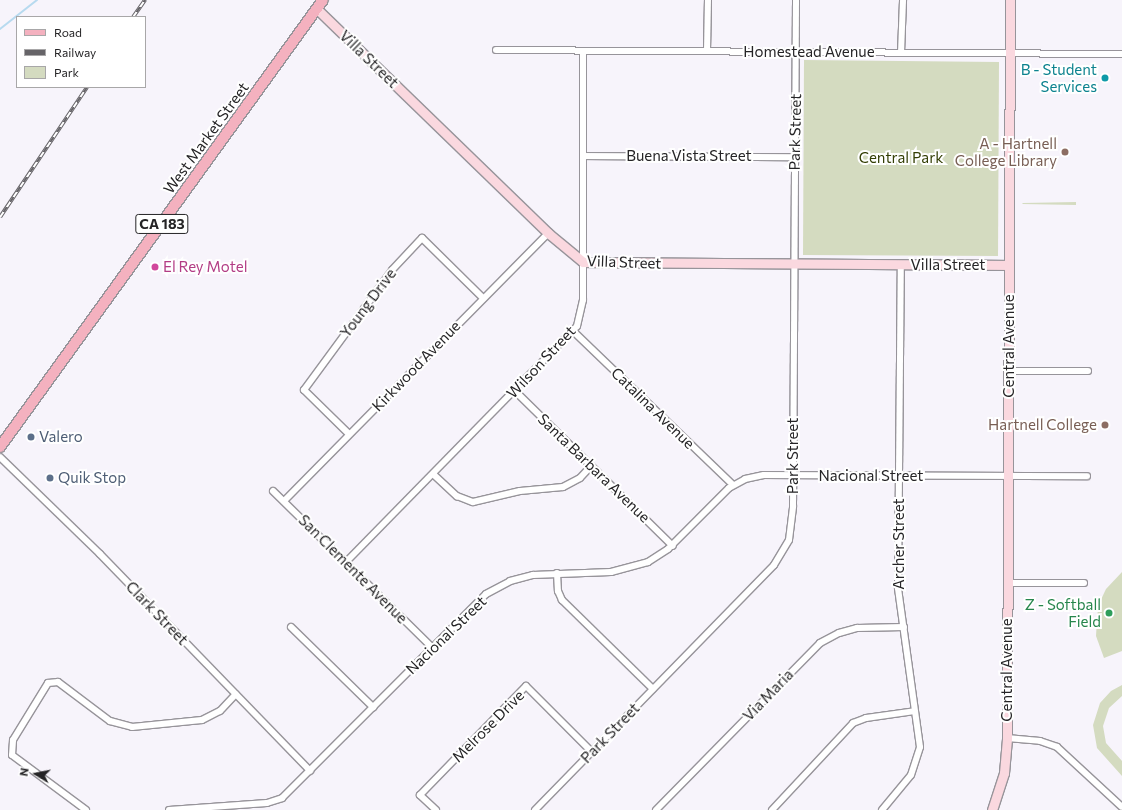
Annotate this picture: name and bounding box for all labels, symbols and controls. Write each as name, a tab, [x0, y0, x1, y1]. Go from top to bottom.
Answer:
legend	[16, 16, 146, 88]
text: Road	[54, 25, 82, 39]
street label: Villa Street	[336, 27, 402, 91]
street label: Homestead Avenue	[743, 43, 875, 61]
text: Railway	[54, 45, 96, 59]
place label: B - Student Services	[1021, 60, 1097, 95]
text: Park	[54, 65, 79, 79]
marker: B - Student Services	[1100, 73, 1110, 83]
street label: West Market Street	[160, 79, 252, 197]
street label: Park Street	[785, 94, 805, 170]
place label: A - Hartnell College Library	[955, 134, 1057, 169]
street label: Buena Vista Street	[626, 147, 752, 165]
marker: A - Hartnell College Library	[1060, 147, 1070, 157]
park label: Central Park	[859, 149, 943, 167]
road number: CA 183	[135, 212, 189, 236]
street label: Villa Street	[586, 252, 662, 272]
street label: Villa Street	[911, 256, 985, 274]
place label: El Rey Motel	[163, 258, 247, 276]
marker: El Rey Motel	[150, 262, 160, 272]
street label: Young Drive	[336, 265, 400, 341]
street label: Central Avenue	[1000, 294, 1018, 398]
street label: Kirkwood Avenue	[368, 317, 464, 415]
street label: Wilson Street	[503, 322, 579, 402]
street label: Catalina Avenue	[608, 364, 698, 452]
street label: Santa Barbara Avenue	[534, 410, 654, 526]
place label: Hartnell College	[988, 416, 1097, 434]
street label: Park Street	[784, 418, 802, 494]
marker: Hartnell College	[1100, 420, 1110, 430]
place label: Valero	[39, 428, 83, 446]
marker: Valero	[26, 432, 36, 442]
street label: Nacional Street	[819, 467, 923, 485]
place label: Quik Stop	[58, 469, 126, 487]
marker: Quik Stop	[45, 473, 55, 483]
street label: Archer Street	[890, 498, 908, 590]
street label: San Clemente Avenue	[295, 511, 411, 627]
street label: Clark Street	[122, 577, 192, 649]
street label: Nacional Street	[402, 592, 490, 678]
place label: Z - Softball Field	[1025, 595, 1101, 630]
marker: Z - Softball Field	[1104, 608, 1114, 618]
street label: Central Avenue	[998, 618, 1016, 722]
street label: Via Maria	[739, 666, 797, 724]
street label: Melrose Drive	[448, 686, 528, 766]
street label: Park Street	[577, 699, 643, 767]
north arrow	[16, 754, 56, 794]
text: N	[17, 767, 31, 777]

